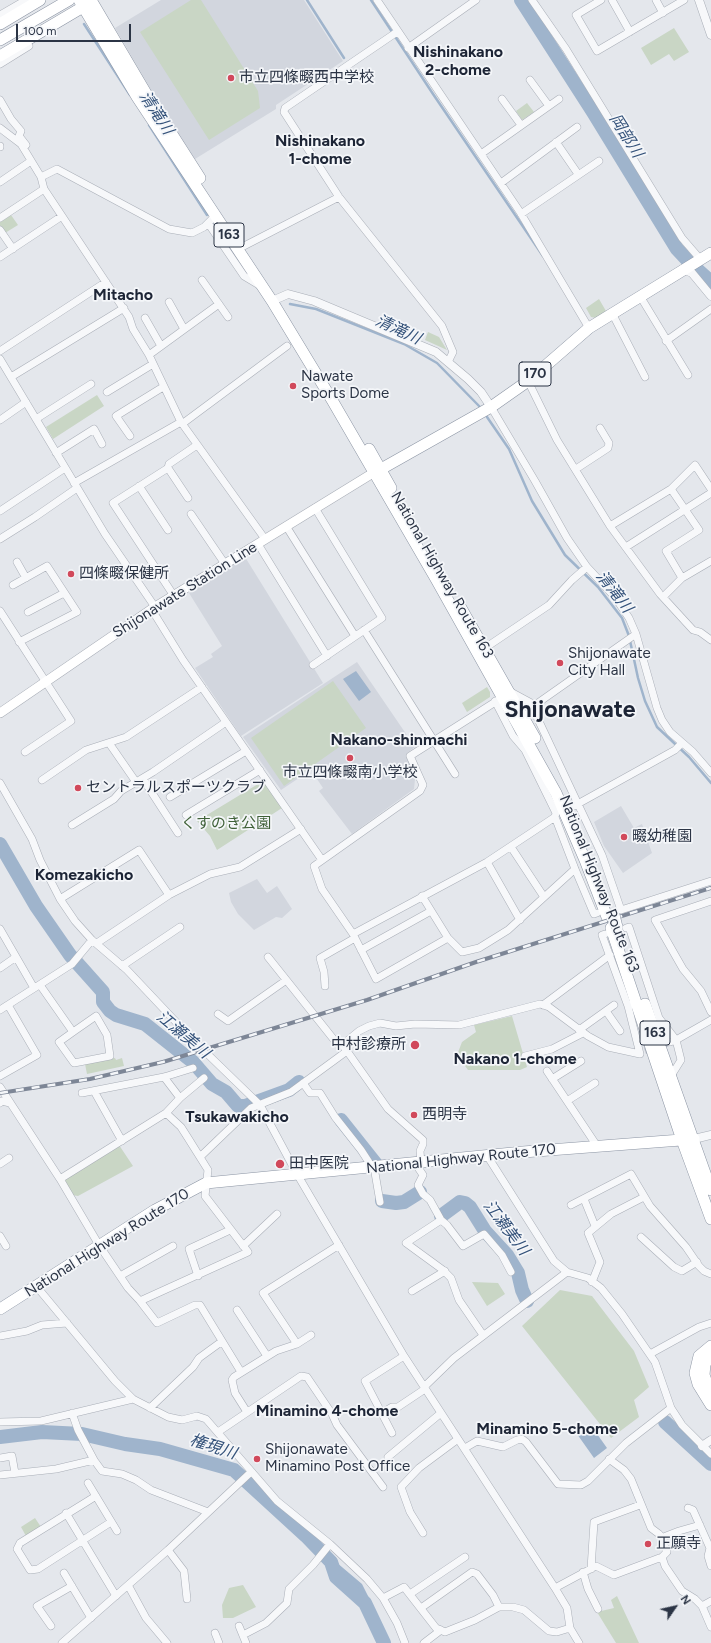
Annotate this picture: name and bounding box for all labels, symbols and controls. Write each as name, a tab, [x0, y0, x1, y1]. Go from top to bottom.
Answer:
scale bar	[18, 16, 133, 42]
text: 100 m	[23, 24, 57, 38]
district label: Nishinakano 2-chome	[413, 42, 503, 80]
place label: 市立四條畷西中学校	[239, 69, 374, 87]
marker: 市立四條畷西中学校	[226, 73, 236, 83]
water label: 清滝川	[135, 88, 177, 138]
water label: 岡部川	[605, 111, 647, 161]
district label: Nishinakano 1-chome	[275, 131, 365, 169]
road number: 163	[214, 223, 244, 247]
district label: Mitacho	[93, 285, 153, 305]
water label: 清滝川	[372, 311, 424, 349]
road number: 170	[519, 362, 551, 386]
place label: Nawate Sports Dome	[301, 368, 389, 403]
marker: Nawate Sports Dome	[288, 381, 298, 391]
street label: National Highway Route 163	[387, 488, 497, 662]
street label: Shijonawate Station Line	[110, 538, 260, 642]
place label: 四條畷保健所	[79, 565, 169, 583]
water label: 清滝川	[592, 567, 636, 617]
marker: 四條畷保健所	[66, 569, 76, 579]
place label: Shijonawate City Hall	[568, 645, 651, 680]
marker: Shijonawate City Hall	[555, 658, 565, 668]
district label: Shijonawate	[504, 696, 636, 724]
district label: Nakano-shinmachi	[331, 730, 467, 750]
marker: 市立四條畷南小学校	[345, 753, 355, 763]
place label: 市立四條畷南小学校	[283, 764, 417, 782]
place label: セントラルスポーツクラブ	[86, 779, 266, 797]
marker: セントラルスポーツクラブ	[73, 783, 83, 793]
street label: National Highway Route 163	[555, 793, 643, 975]
park label: くすのき公園	[181, 815, 271, 833]
place label: 畷幼稚園	[632, 828, 692, 846]
marker: 畷幼稚園	[619, 832, 629, 842]
district label: Komezakicho	[35, 865, 133, 885]
water label: 江瀬美川	[152, 1007, 214, 1063]
road number: 163	[640, 1021, 670, 1045]
place label: 中村診療所	[331, 1036, 406, 1054]
marker: 中村診療所	[409, 1039, 421, 1051]
district label: Nakano 1-chome	[453, 1049, 577, 1069]
place label: 西明寺	[422, 1106, 467, 1124]
district label: Tsukawakicho	[185, 1107, 289, 1127]
marker: 西明寺	[409, 1110, 419, 1120]
street label: National Highway Route 170	[365, 1140, 557, 1178]
place label: 田中医院	[289, 1155, 349, 1173]
marker: 田中医院	[274, 1158, 286, 1170]
street label: National Highway Route 170	[21, 1185, 193, 1301]
water label: 江瀬美川	[479, 1197, 533, 1259]
district label: Minamino 4-chome	[256, 1401, 398, 1421]
district label: Minamino 5-chome	[476, 1419, 618, 1439]
water label: 権現川	[187, 1430, 239, 1464]
place label: Shijonawate Minamino Post Office	[265, 1441, 410, 1476]
marker: Shijonawate Minamino Post Office	[252, 1454, 262, 1464]
place label: 正願寺	[656, 1535, 701, 1553]
marker: 正願寺	[643, 1539, 653, 1549]
north arrow	[655, 1587, 695, 1627]
text: N	[678, 1593, 693, 1607]

